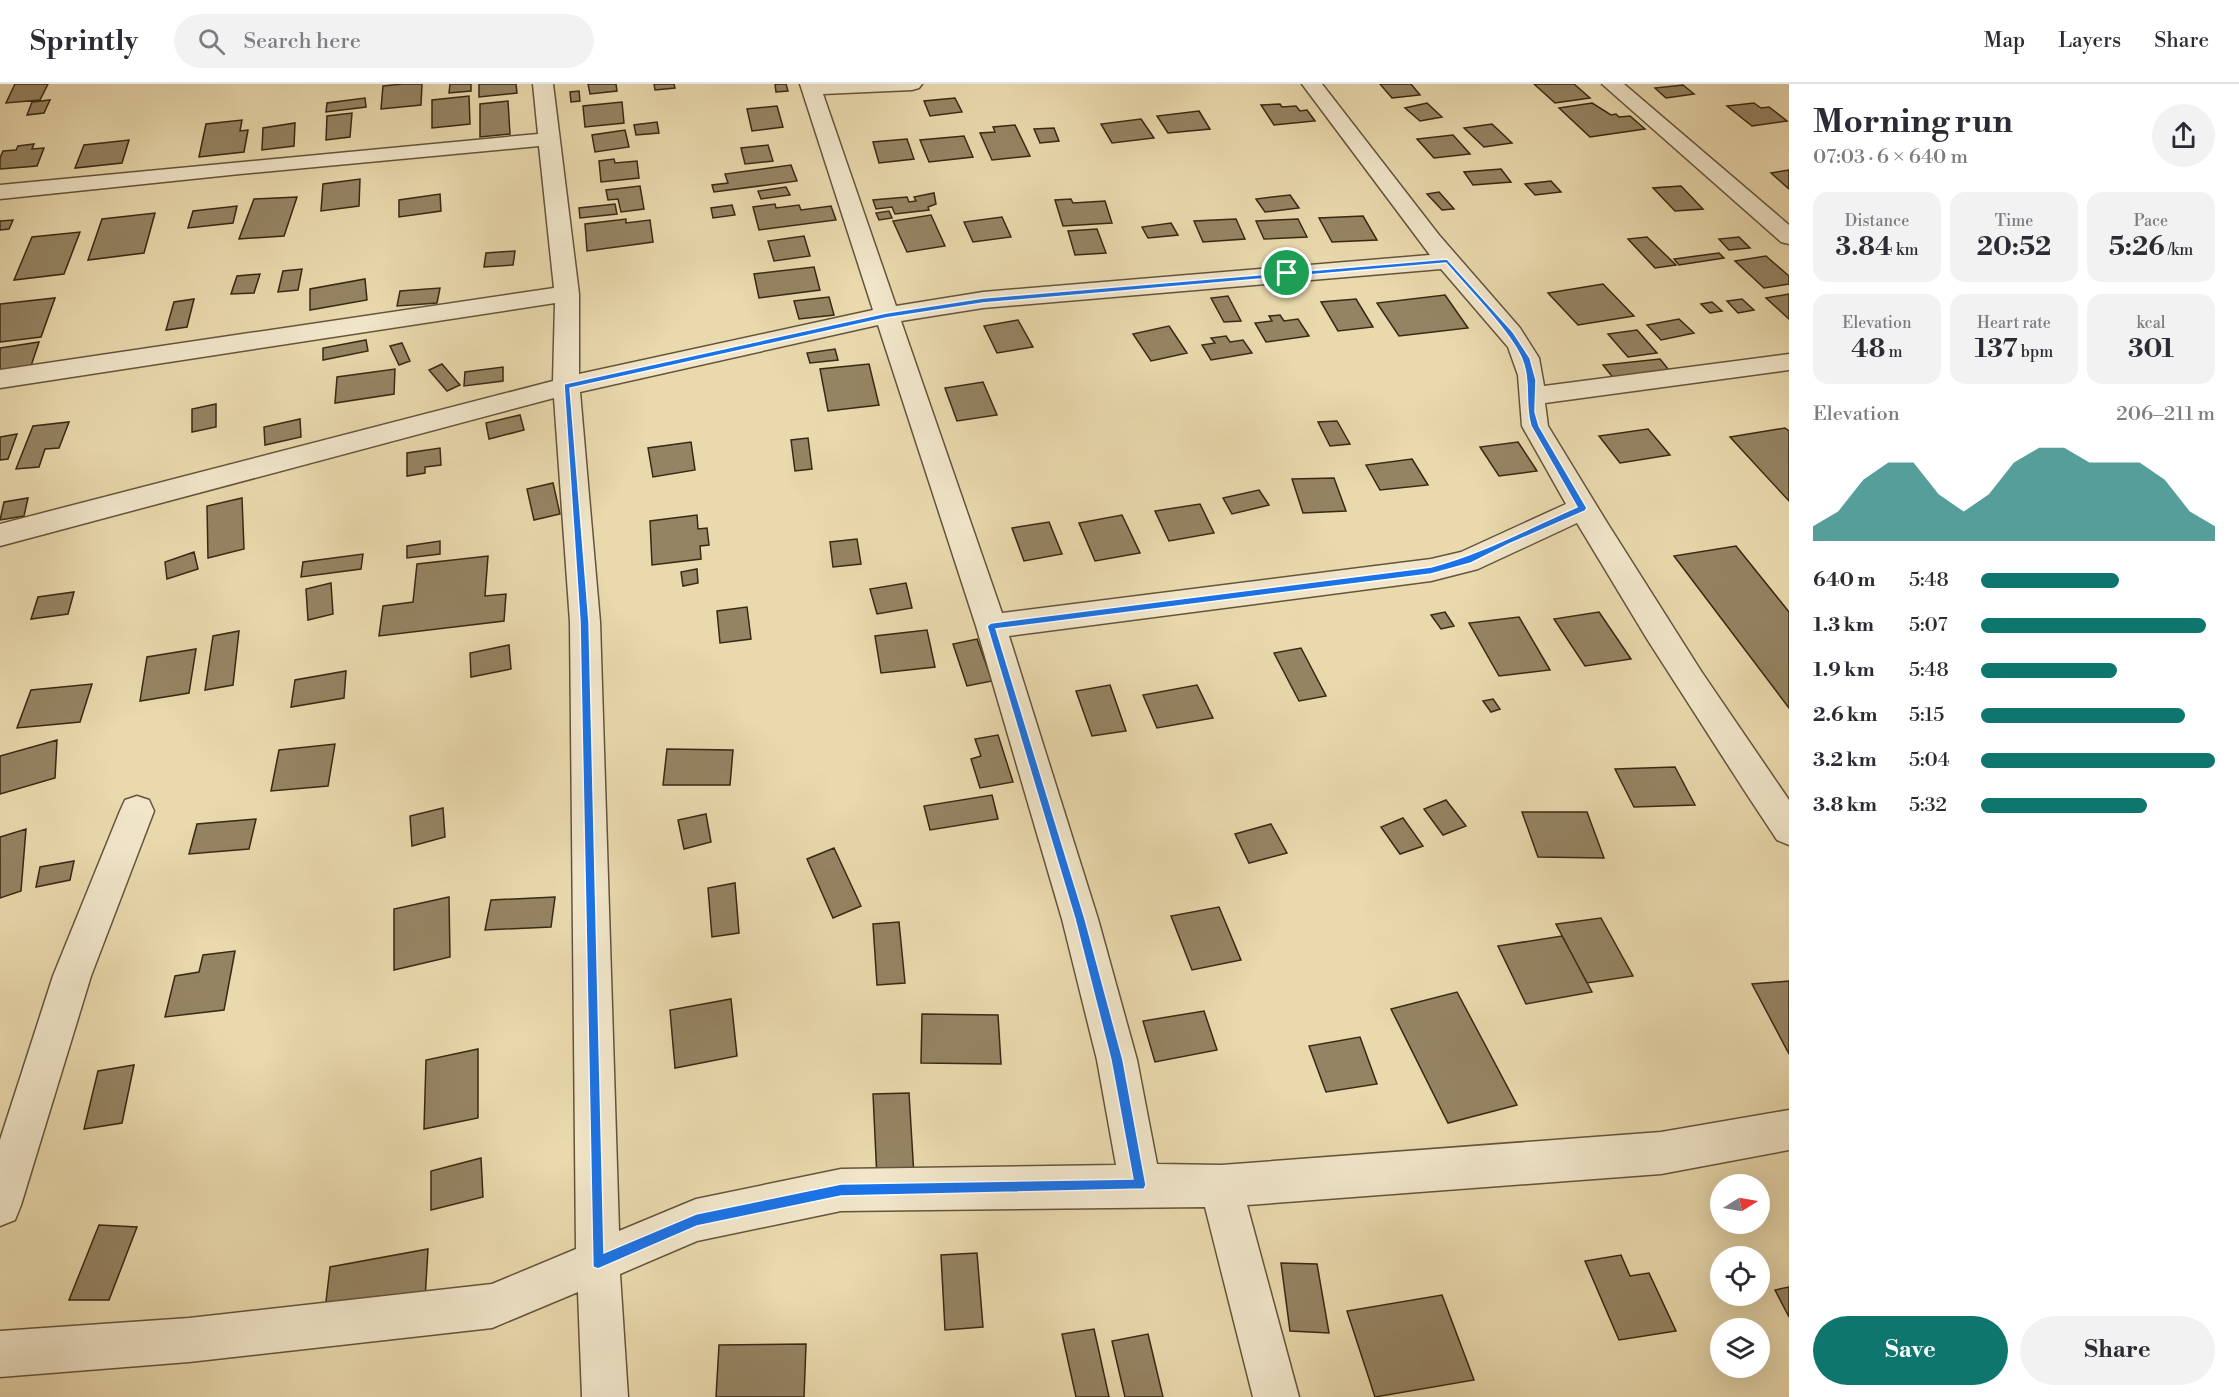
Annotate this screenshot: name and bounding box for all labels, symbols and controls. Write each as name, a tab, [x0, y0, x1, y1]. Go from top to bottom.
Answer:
search box	[174, 14, 594, 68]
text: Sprintly	[30, 24, 138, 59]
icon: search	[195, 25, 228, 58]
text: Search here	[243, 28, 361, 55]
text: Map	[1984, 28, 2025, 54]
text: Layers	[2058, 28, 2121, 54]
text: Share	[2154, 28, 2209, 54]
text: Morning run	[1813, 102, 2013, 143]
button: share	[2152, 104, 2215, 167]
text: 07:03 · 6 × 640 m	[1813, 145, 1968, 170]
text: Distance	[1845, 211, 1909, 231]
text: Time	[1995, 211, 2033, 231]
text: Pace	[2134, 211, 2168, 231]
text: 3.84	[1836, 231, 1893, 263]
text: 20:52	[1977, 231, 2051, 263]
text: 5:26	[2109, 231, 2165, 263]
text: km	[1893, 240, 1918, 260]
text: /km	[2165, 240, 2193, 260]
pin	[1261, 247, 1312, 298]
icon: arrive	[1270, 256, 1303, 289]
text: Elevation	[1842, 313, 1912, 333]
text: Heart rate	[1977, 313, 2051, 333]
text: kcal	[2136, 313, 2166, 333]
text: 48	[1851, 333, 1885, 365]
text: 137	[1975, 333, 2018, 365]
text: 301	[2128, 333, 2174, 365]
text: m	[1885, 342, 1903, 362]
text: bpm	[2018, 342, 2053, 362]
text: Elevation	[1813, 402, 1900, 427]
text: 206–211 m	[2116, 402, 2215, 427]
text: 640 m	[1813, 568, 1875, 593]
text: 5:48	[1909, 568, 1949, 593]
text: 1.3 km	[1813, 613, 1874, 638]
text: 5:07	[1909, 613, 1948, 638]
text: 1.9 km	[1813, 658, 1875, 683]
text: 5:48	[1909, 658, 1949, 683]
text: 2.6 km	[1813, 703, 1877, 728]
text: 5:15	[1909, 703, 1944, 728]
text: 3.2 km	[1813, 748, 1877, 773]
text: 5:04	[1909, 748, 1950, 773]
text: 3.8 km	[1813, 793, 1877, 818]
text: 5:32	[1909, 793, 1947, 818]
north arrow	[1710, 1174, 1770, 1234]
map controls	[1710, 1174, 1770, 1378]
button: locate	[1710, 1246, 1770, 1306]
button: Save	[1813, 1316, 2008, 1385]
button: Share	[2020, 1316, 2215, 1385]
button: layers	[1710, 1318, 1770, 1378]

